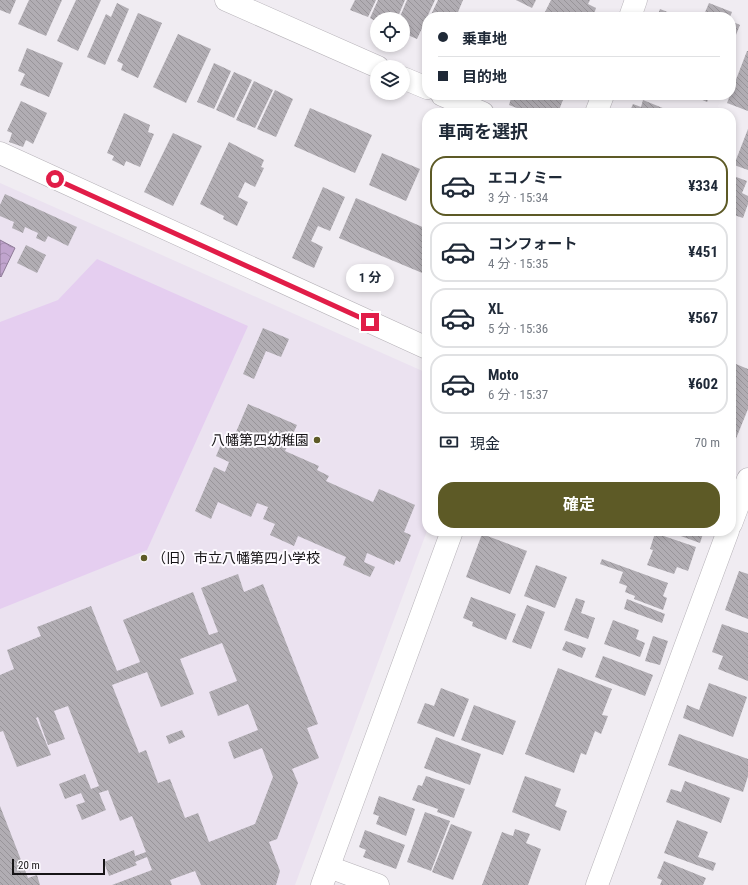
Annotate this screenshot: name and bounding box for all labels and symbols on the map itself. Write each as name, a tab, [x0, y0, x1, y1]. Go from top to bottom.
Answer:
route start	[46, 170, 64, 188]
callout: 1 分	[346, 264, 394, 292]
route end	[361, 313, 379, 331]
place label: 八幡第四幼稚園	[211, 432, 309, 448]
marker: 八幡第四幼稚園	[312, 435, 322, 445]
place label: （旧）市立八幡第四小学校	[152, 550, 320, 566]
marker: （旧）市立八幡第四小学校	[139, 553, 149, 563]
scale bar	[12, 857, 105, 876]

